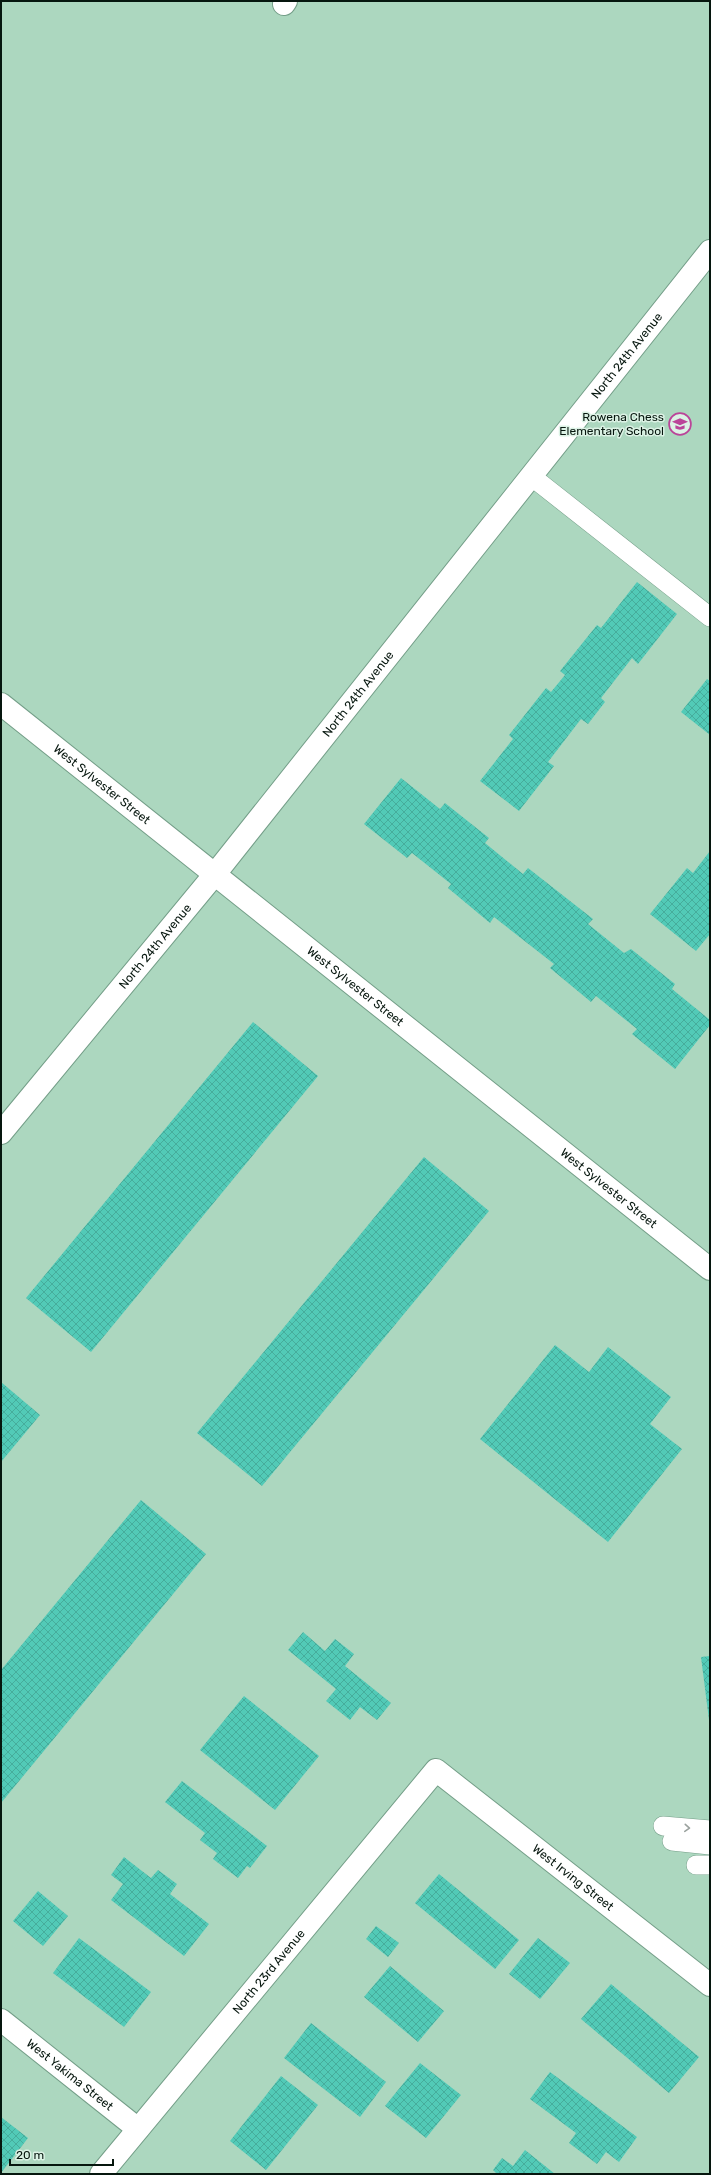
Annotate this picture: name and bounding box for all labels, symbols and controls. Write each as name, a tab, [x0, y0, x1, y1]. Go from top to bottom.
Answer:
street label: North 24th Avenue	[588, 310, 665, 401]
place label: Rowena Chess Elementary School	[559, 410, 664, 438]
school or university icon: Rowena Chess Elementary School	[667, 411, 693, 437]
street label: North 24th Avenue	[320, 648, 397, 740]
street label: West Sylvester Street	[51, 742, 153, 827]
street label: North 24th Avenue	[116, 901, 194, 992]
street label: West Sylvester Street	[304, 944, 407, 1029]
street label: West Sylvester Street	[558, 1145, 660, 1231]
one-way arrow	[684, 1824, 690, 1832]
street label: West Irving Street	[530, 1841, 617, 1914]
street label: North 23rd Avenue	[230, 1926, 308, 2017]
street label: West Yakima Street	[24, 2036, 116, 2114]
scale bar	[10, 2141, 113, 2167]
text: 20 m	[16, 2148, 44, 2162]

